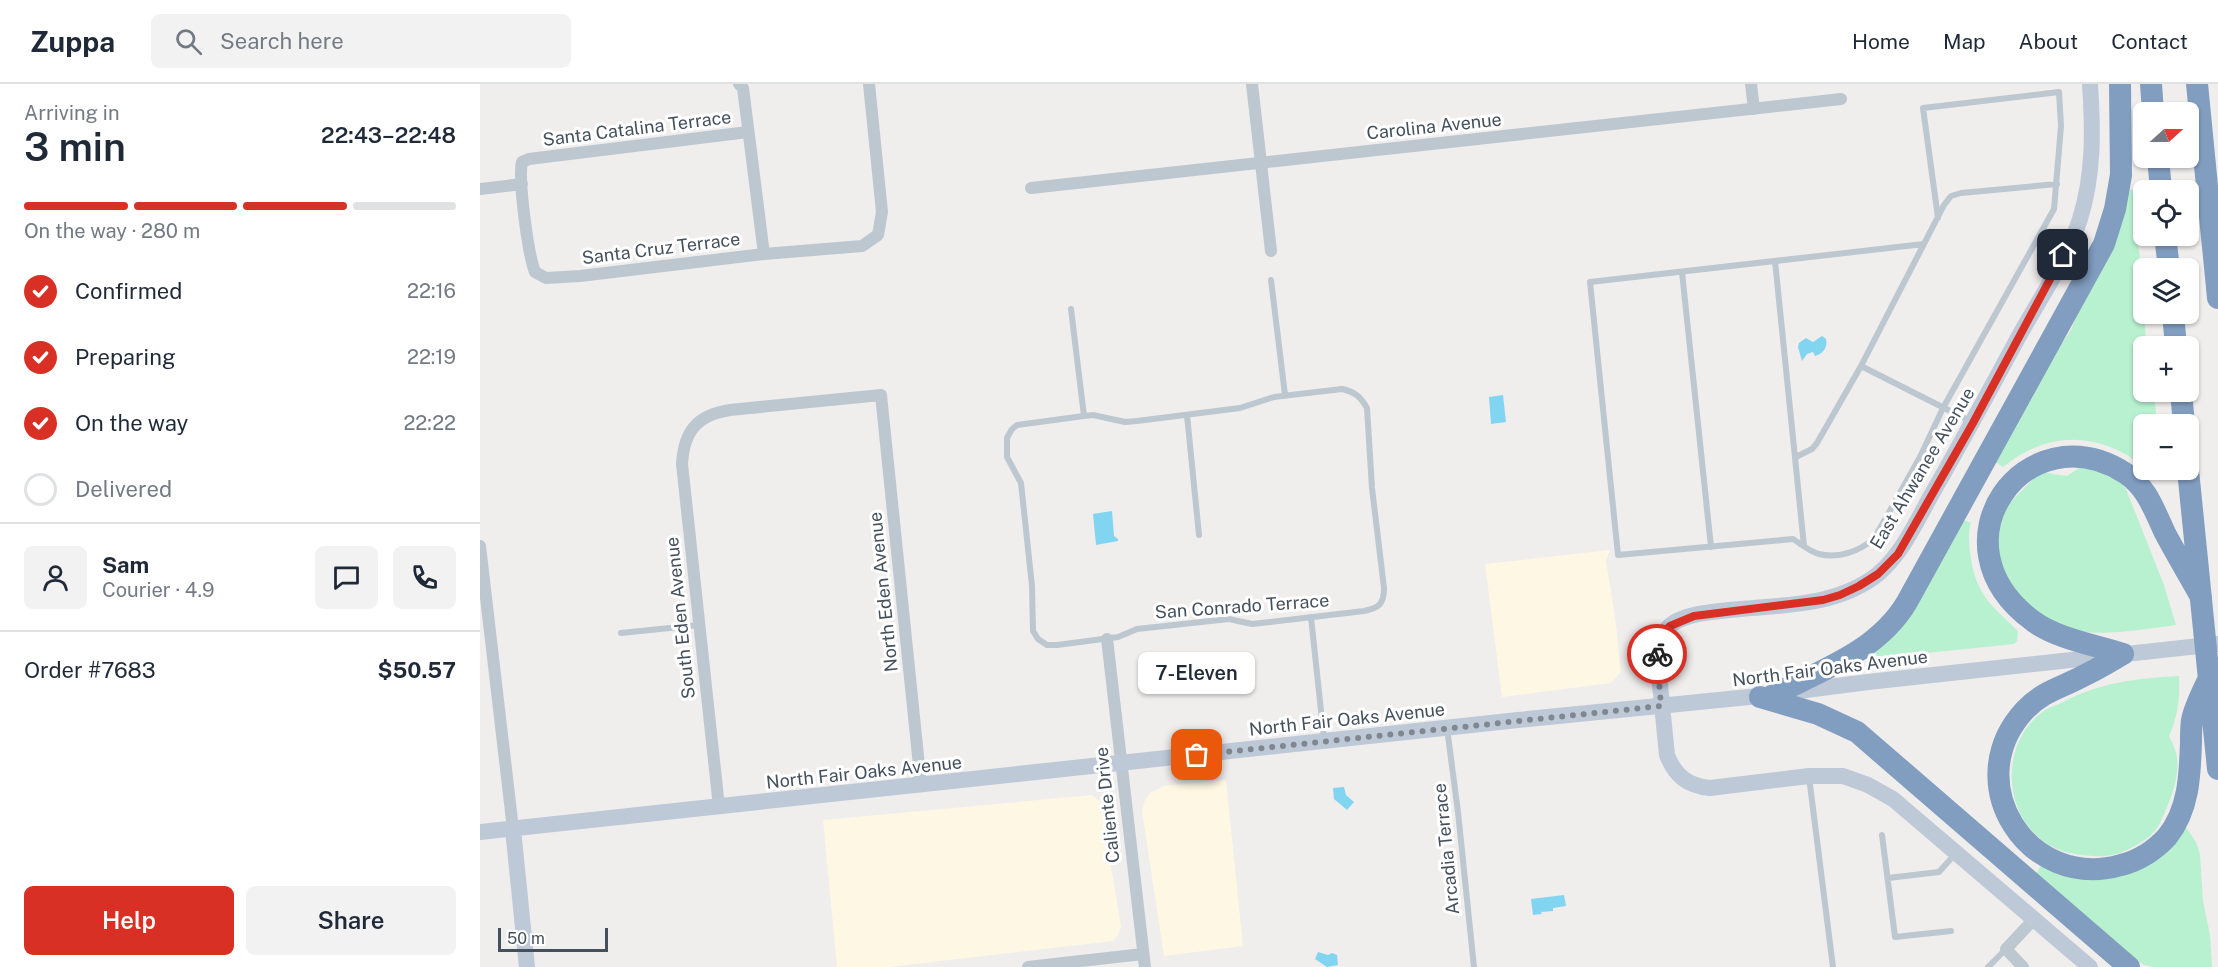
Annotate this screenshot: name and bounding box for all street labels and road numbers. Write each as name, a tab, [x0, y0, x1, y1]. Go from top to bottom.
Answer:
street label: Santa Catalina Terrace	[542, 106, 732, 150]
street label: Carolina Avenue	[1365, 108, 1503, 144]
street label: Santa Cruz Terrace	[581, 228, 741, 268]
street label: East Ahwanee Avenue	[1865, 383, 1979, 553]
street label: North Eden Avenue	[864, 511, 902, 673]
street label: South Eden Avenue	[661, 536, 699, 700]
street label: San Conrado Terrace	[1154, 589, 1330, 623]
street label: North Fair Oaks Avenue	[1731, 646, 1929, 690]
street label: North Fair Oaks Avenue	[1248, 698, 1446, 740]
street label: Caliente Drive	[1090, 746, 1124, 864]
street label: North Fair Oaks Avenue	[765, 751, 963, 793]
street label: Arcadia Terrace	[1429, 782, 1463, 916]

